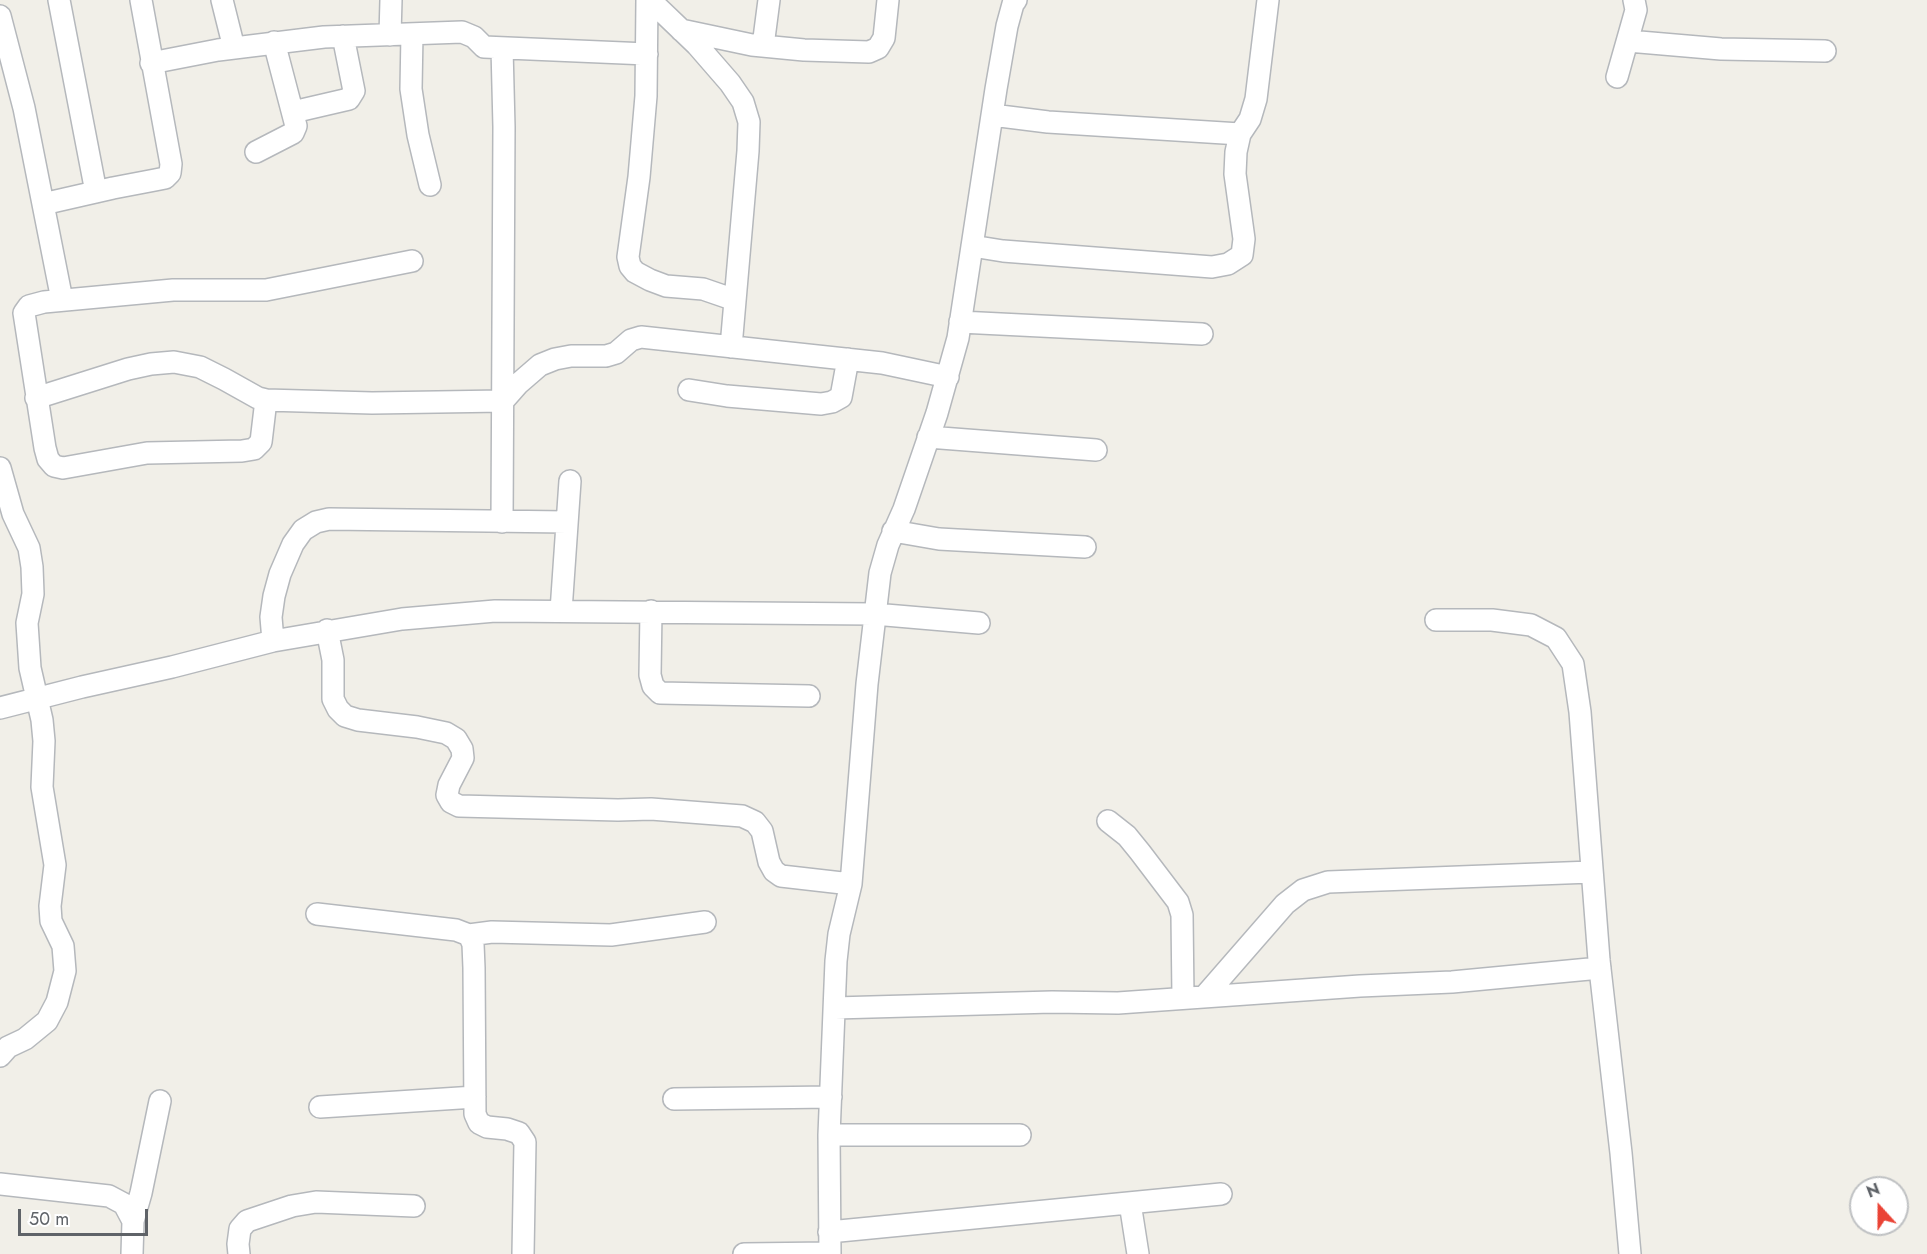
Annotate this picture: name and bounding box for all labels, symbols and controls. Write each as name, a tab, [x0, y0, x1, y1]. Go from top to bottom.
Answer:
north arrow	[1849, 1176, 1909, 1236]
text: N	[1863, 1178, 1883, 1204]
scale bar	[21, 1197, 152, 1235]
text: 50 m	[29, 1206, 69, 1232]

